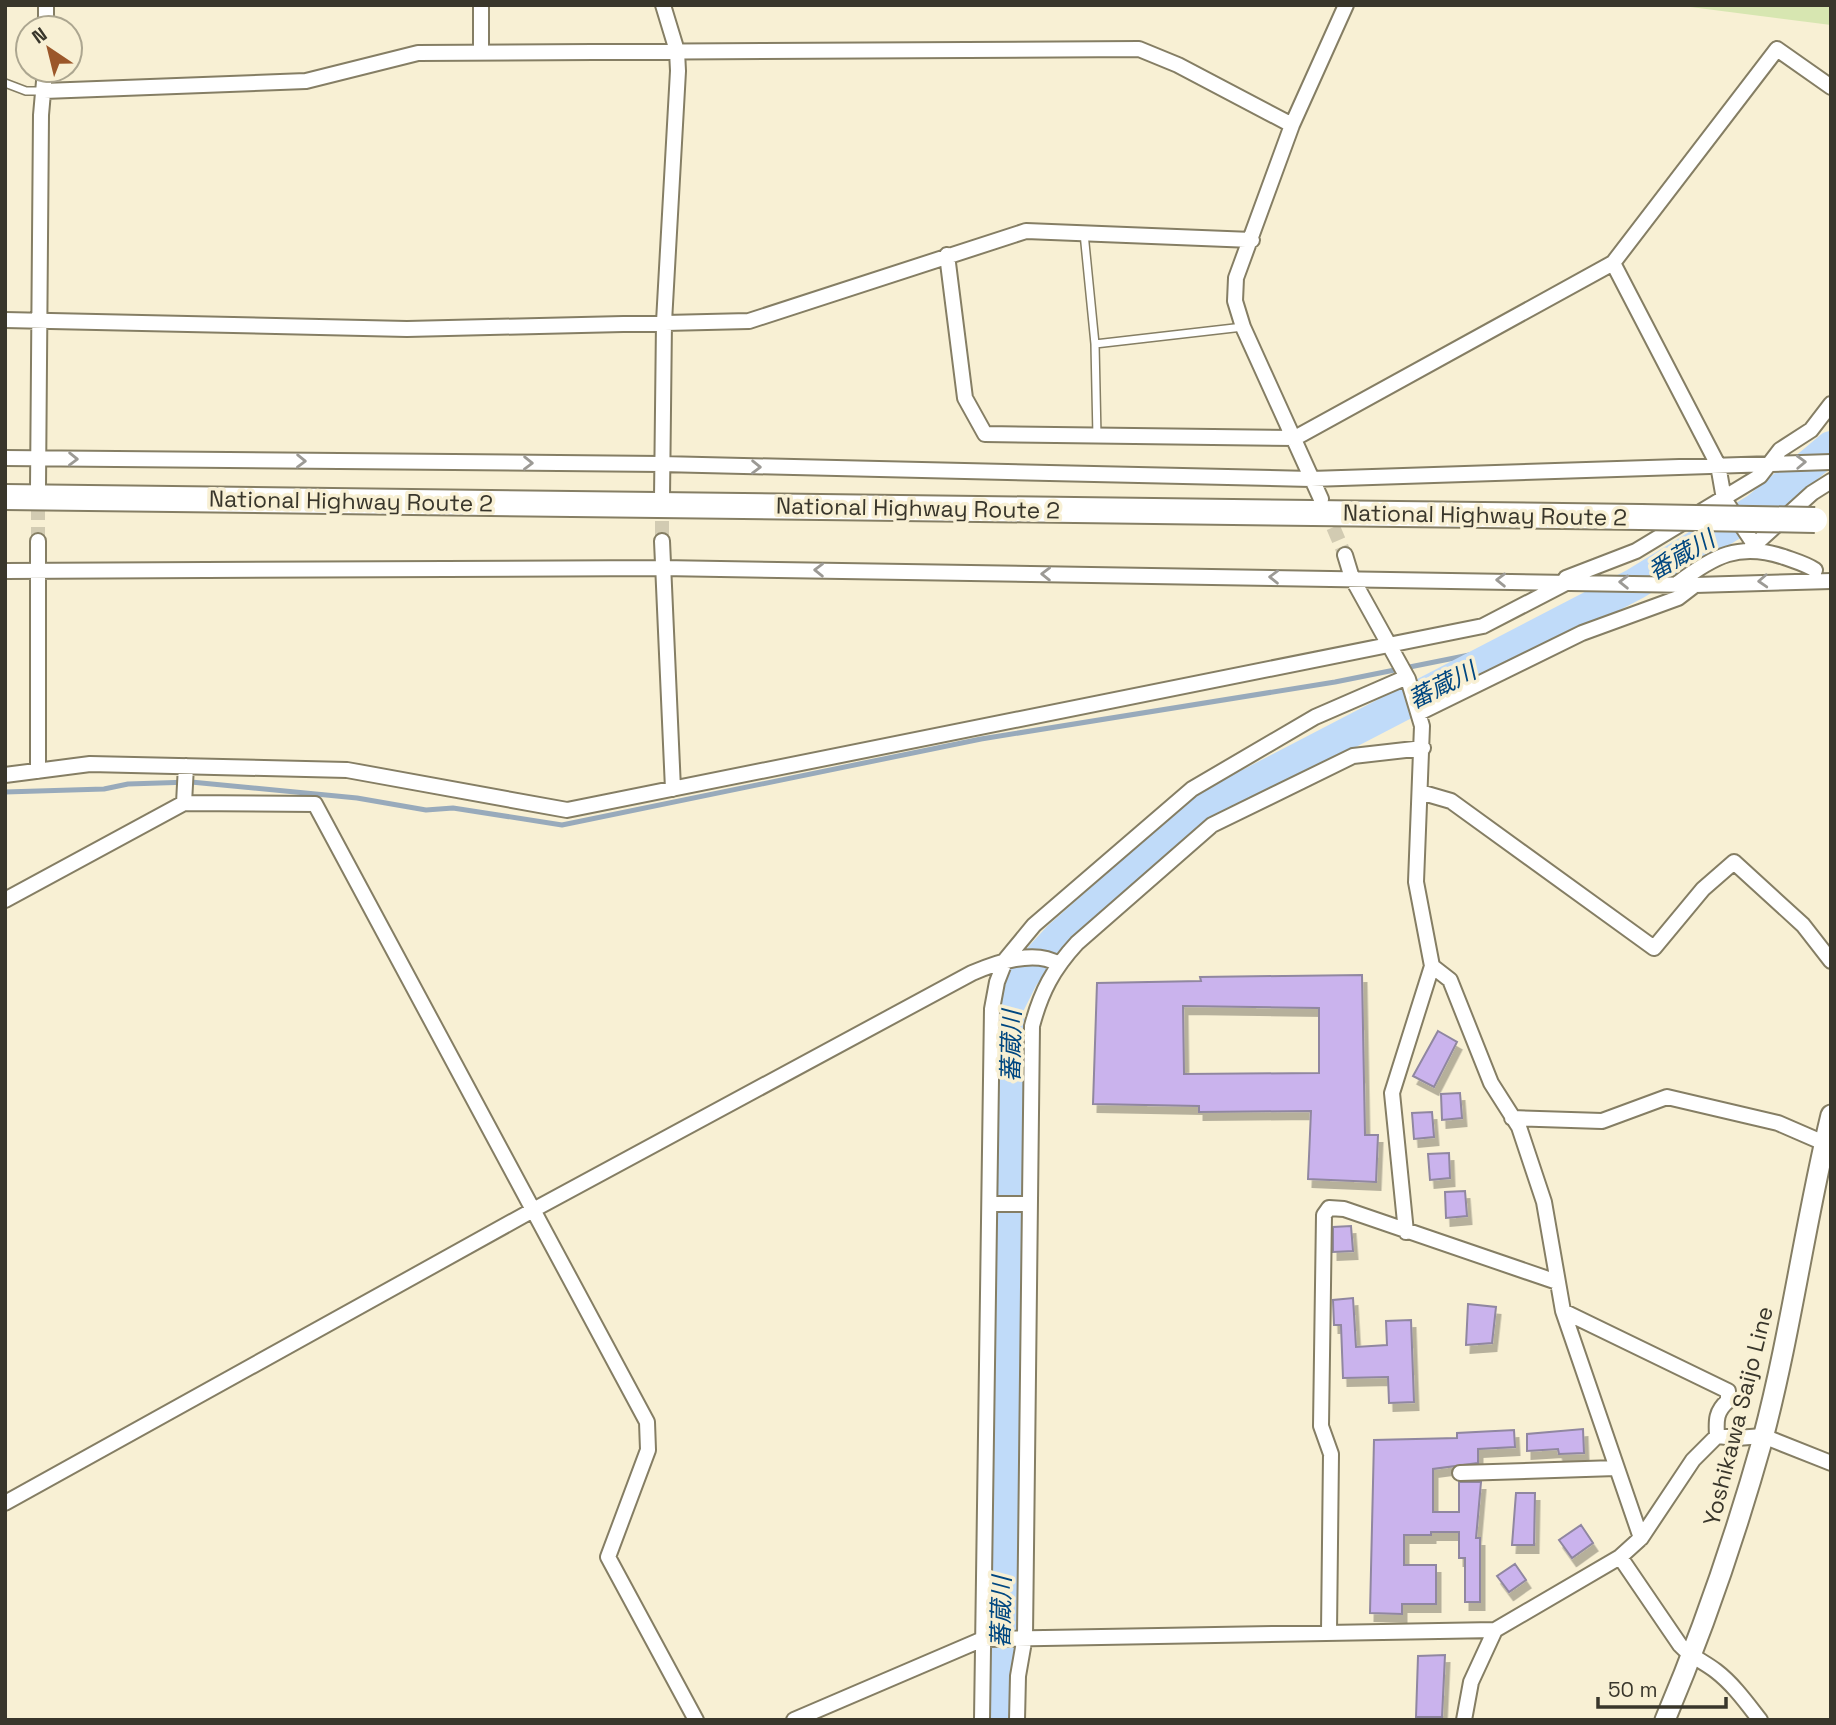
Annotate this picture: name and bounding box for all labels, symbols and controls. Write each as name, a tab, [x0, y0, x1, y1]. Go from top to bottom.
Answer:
north arrow	[14, 14, 84, 84]
text: N	[27, 22, 52, 49]
one-way arrow	[69, 451, 79, 467]
one-way arrow	[296, 453, 307, 469]
one-way arrow	[524, 455, 534, 471]
one-way arrow	[1796, 455, 1807, 470]
one-way arrow	[751, 459, 762, 474]
street label: National Highway Route 2	[209, 484, 493, 518]
street label: National Highway Route 2	[776, 491, 1060, 525]
street label: National Highway Route 2	[1343, 498, 1627, 532]
water label: 番蔵川	[1642, 522, 1723, 586]
one-way arrow	[813, 563, 824, 578]
one-way arrow	[1041, 566, 1052, 581]
one-way arrow	[1268, 569, 1279, 585]
one-way arrow	[1496, 572, 1506, 588]
one-way arrow	[1618, 574, 1629, 590]
one-way arrow	[1757, 574, 1768, 589]
water label: 蕃蔵川	[1403, 653, 1484, 715]
water label: 蕃蔵川	[995, 1007, 1027, 1082]
street label: Yoshikawa Saijo Line	[1696, 1303, 1780, 1529]
water label: 蕃蔵川	[985, 1573, 1017, 1648]
scale bar	[1598, 1666, 1726, 1710]
text: 50 m	[1608, 1676, 1658, 1703]

